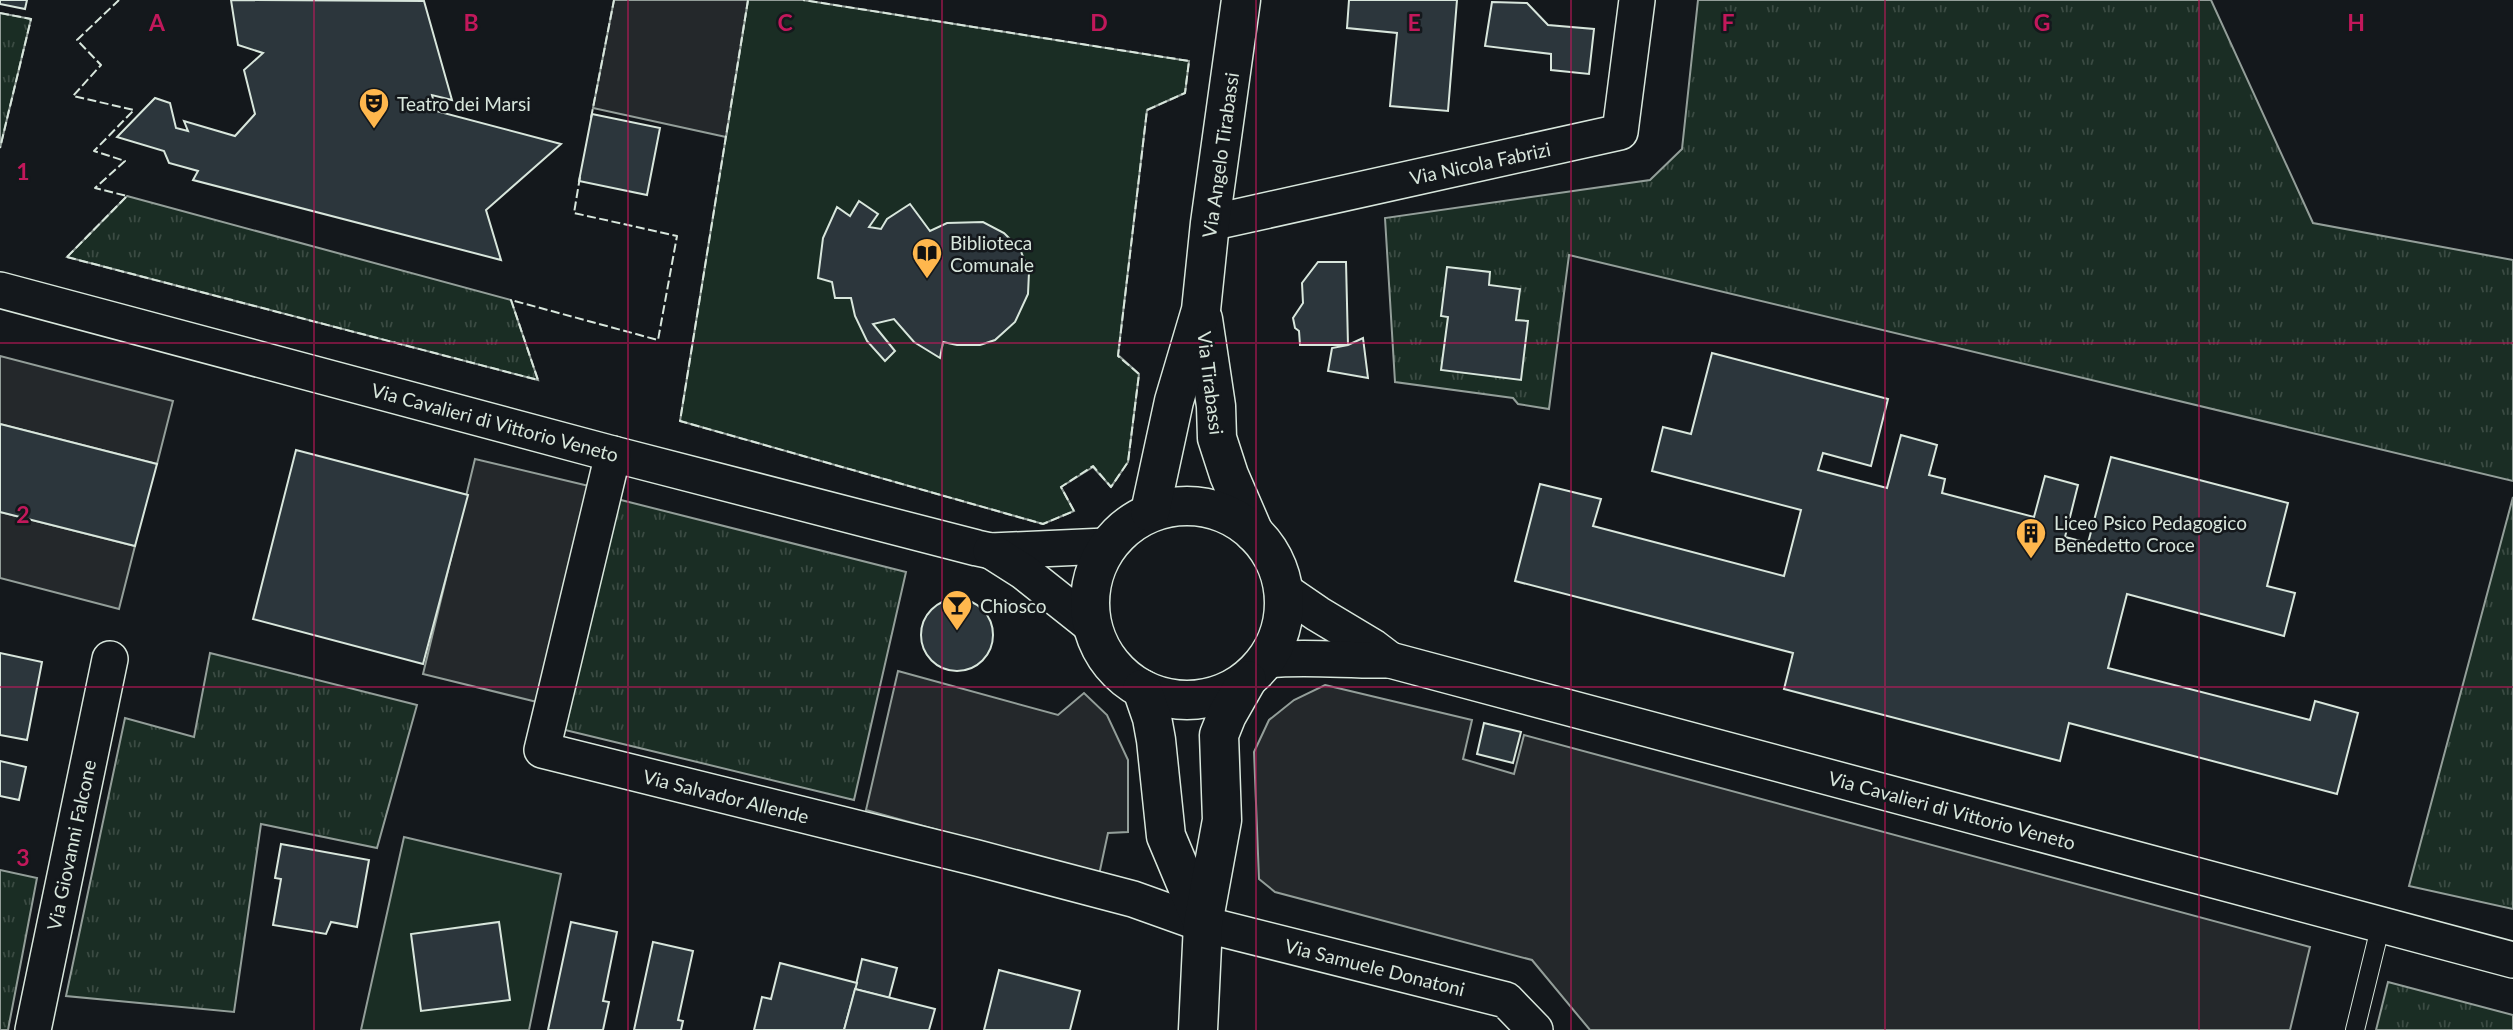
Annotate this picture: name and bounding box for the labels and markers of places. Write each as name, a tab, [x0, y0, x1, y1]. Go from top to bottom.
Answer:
theatre icon: Teatro dei Marsi	[357, 86, 391, 130]
place label: Teatro dei Marsi	[397, 92, 531, 115]
place label: Biblioteca Comunale	[950, 231, 1034, 276]
library icon: Biblioteca Comunale	[910, 236, 944, 280]
place label: Liceo Psico Pedagogico Benedetto Croce	[2054, 511, 2247, 556]
building icon: Liceo Psico Pedagogico Benedetto Croce	[2014, 516, 2048, 560]
bar icon: Chiosco	[940, 588, 974, 632]
place label: Chiosco	[980, 594, 1047, 617]

